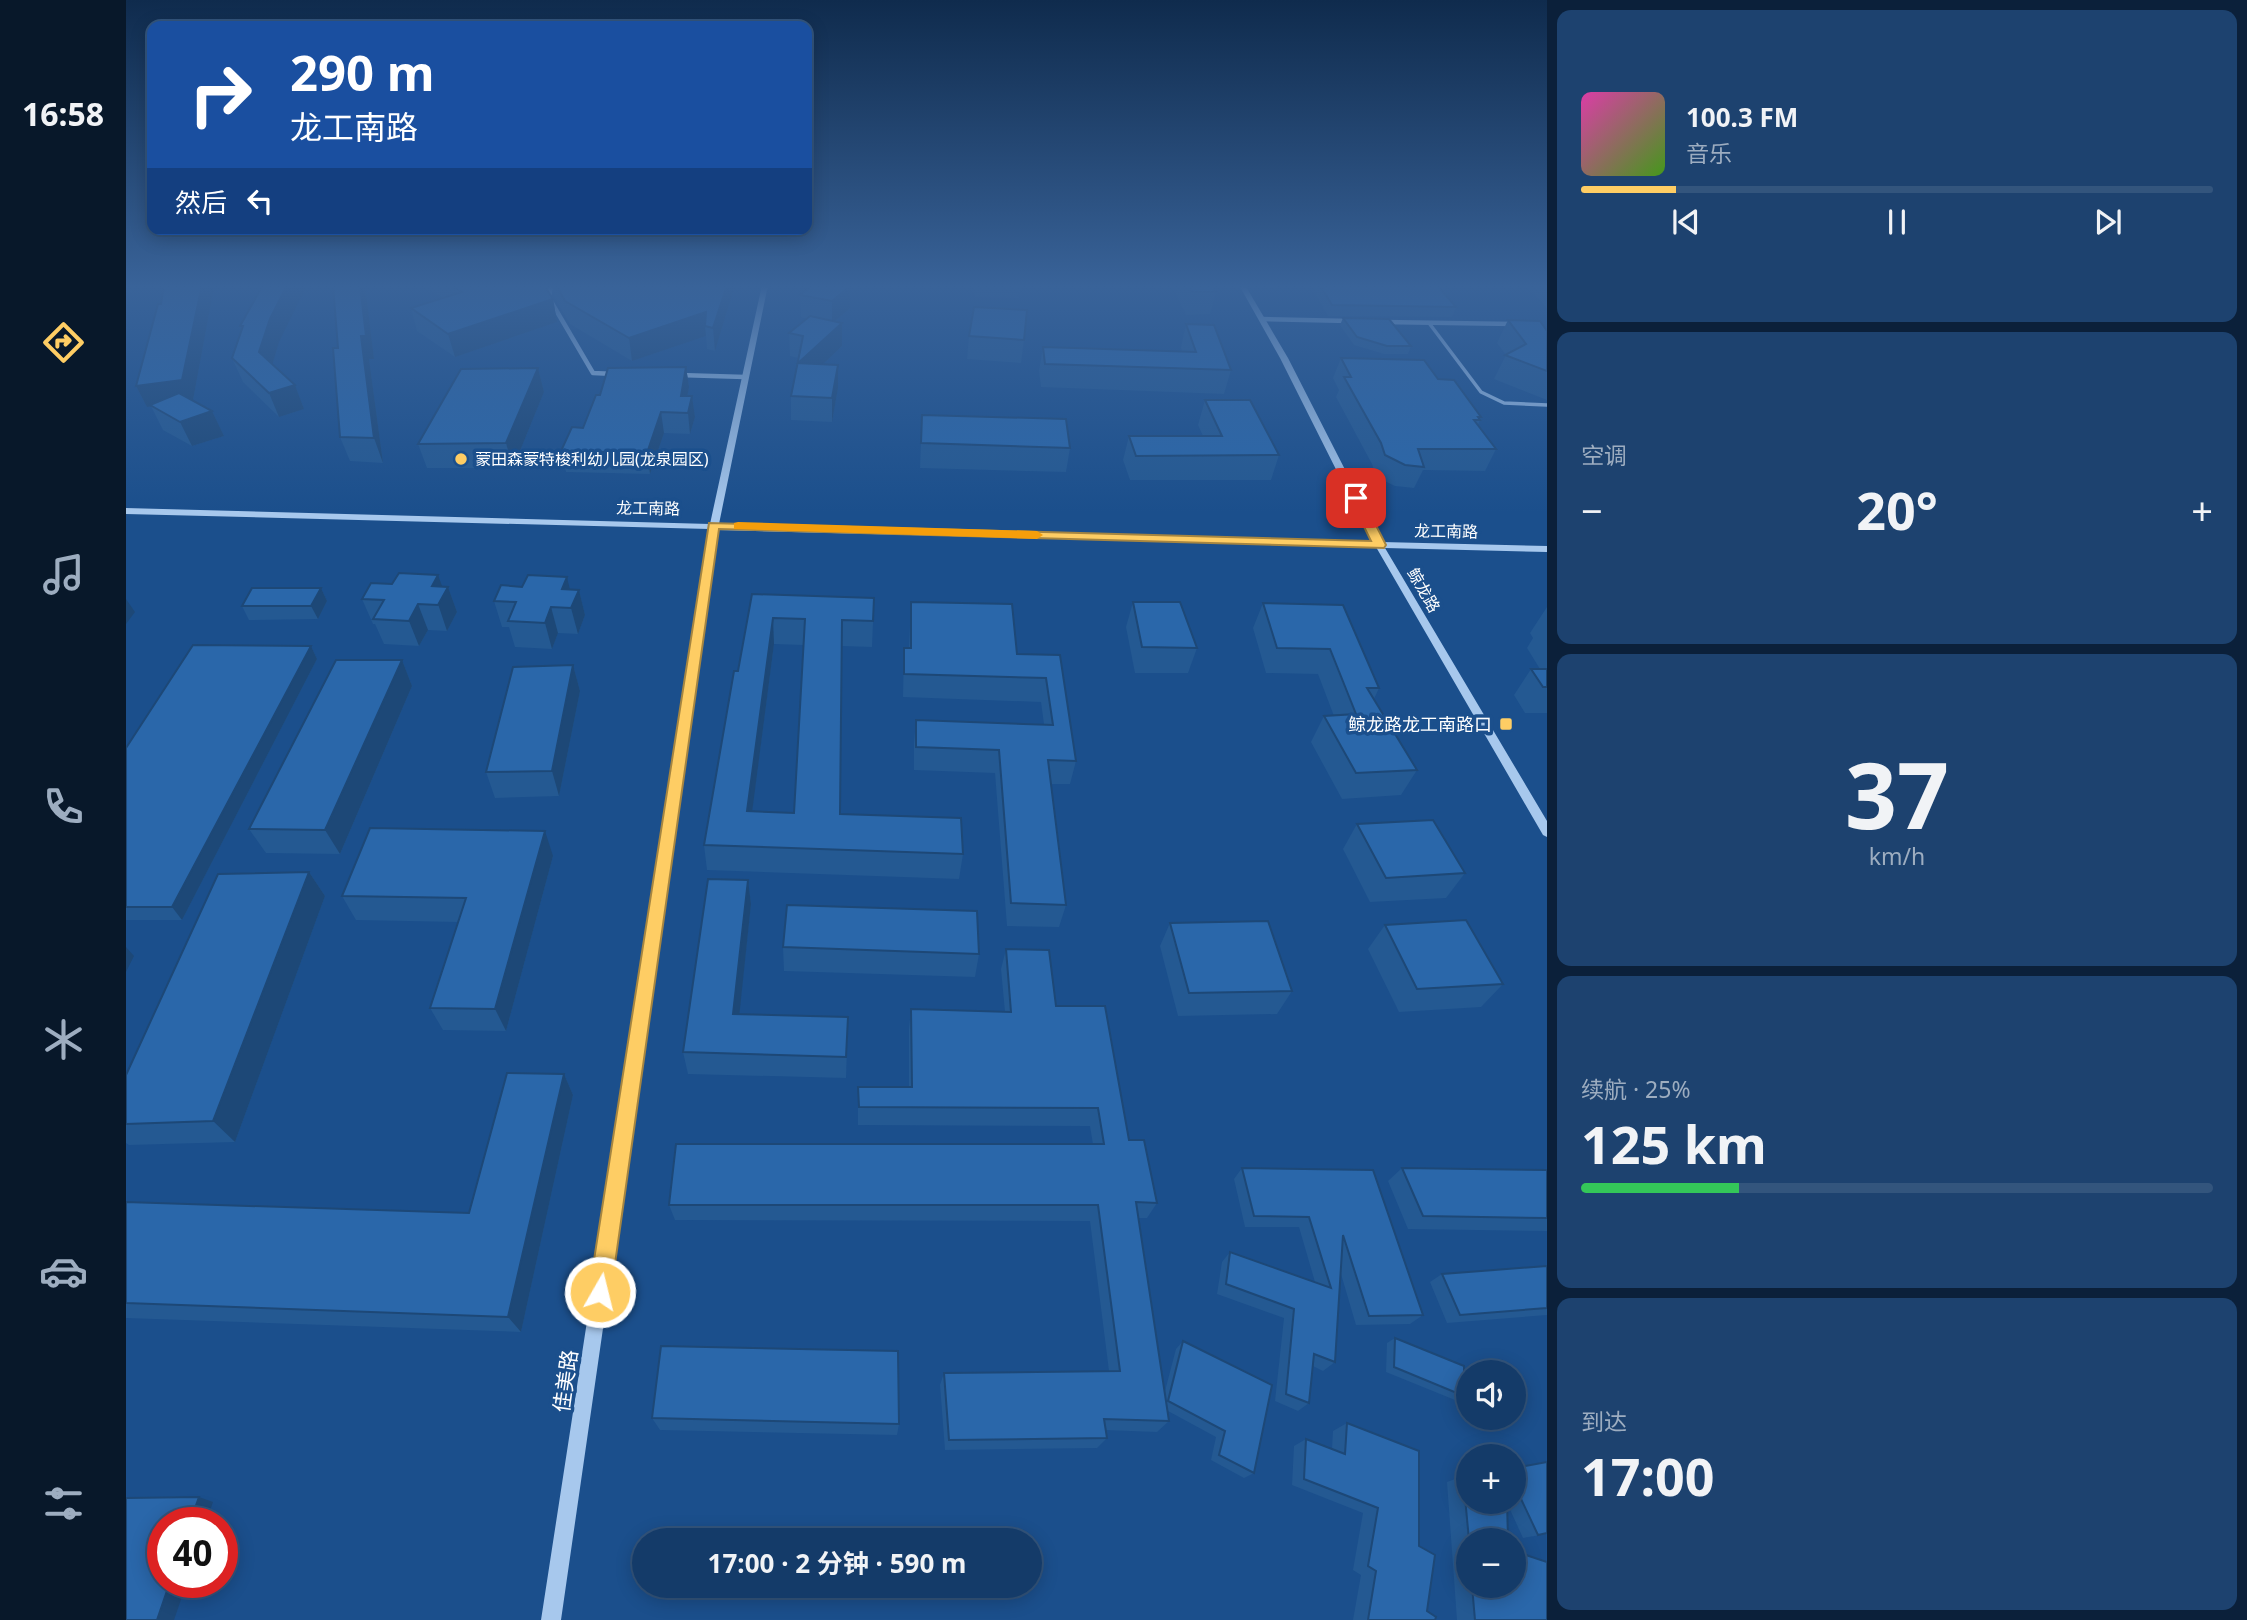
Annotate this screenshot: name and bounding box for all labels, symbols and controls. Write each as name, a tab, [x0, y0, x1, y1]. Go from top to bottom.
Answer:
text: 290 m	[290, 39, 435, 105]
icon: right	[175, 49, 266, 140]
text: 16:58	[22, 92, 104, 135]
text: 100.3 FM	[1686, 99, 1798, 135]
text: 龙工南路	[290, 105, 418, 148]
text: 音乐	[1686, 137, 1732, 169]
icon: left	[241, 182, 279, 220]
text: 然后	[175, 184, 227, 220]
icon: previous	[1667, 203, 1705, 241]
icon: pause	[1878, 203, 1916, 241]
icon: next	[2089, 203, 2127, 241]
icon: directions	[39, 318, 88, 367]
text: 空调	[1581, 439, 1627, 471]
place label: 蒙田森蒙特梭利幼儿园(龙泉园区)	[475, 448, 709, 470]
marker: 蒙田森蒙特梭利幼儿园(龙泉园区)	[453, 451, 469, 467]
pin	[1326, 468, 1386, 528]
text: 20°	[1856, 474, 1938, 545]
icon: arrive	[1337, 479, 1375, 517]
text: −	[1581, 484, 1603, 536]
text: +	[2191, 484, 2213, 536]
street label: 龙工南路	[616, 496, 680, 520]
street label: 龙工南路	[1414, 519, 1478, 543]
icon: music	[39, 550, 88, 599]
street label: 鲸龙路	[1402, 564, 1446, 616]
place label: 鲸龙路龙工南路口	[1348, 712, 1492, 736]
marker: 鲸龙路龙工南路口	[1498, 716, 1514, 732]
text: 37	[1845, 732, 1949, 856]
icon: phone	[39, 782, 88, 831]
text: km/h	[1869, 840, 1925, 872]
icon: climate	[39, 1015, 88, 1064]
text: 续航 · 25%	[1581, 1073, 1691, 1105]
text: 125 km	[1581, 1108, 1767, 1179]
icon: car	[39, 1247, 88, 1296]
position arrow	[563, 1255, 637, 1329]
street label: 佳美路	[547, 1348, 583, 1414]
map controls	[1456, 1360, 1526, 1598]
button: sound	[1456, 1360, 1526, 1430]
text: 到达	[1581, 1405, 1627, 1437]
text: 17:00	[1581, 1440, 1715, 1511]
button: +	[1456, 1444, 1526, 1514]
icon: filters	[39, 1479, 88, 1528]
speed limit sign: 40	[147, 1507, 238, 1598]
button: −	[1456, 1528, 1526, 1598]
text: 17:00 · 2 分钟 · 590 m	[708, 1545, 966, 1581]

